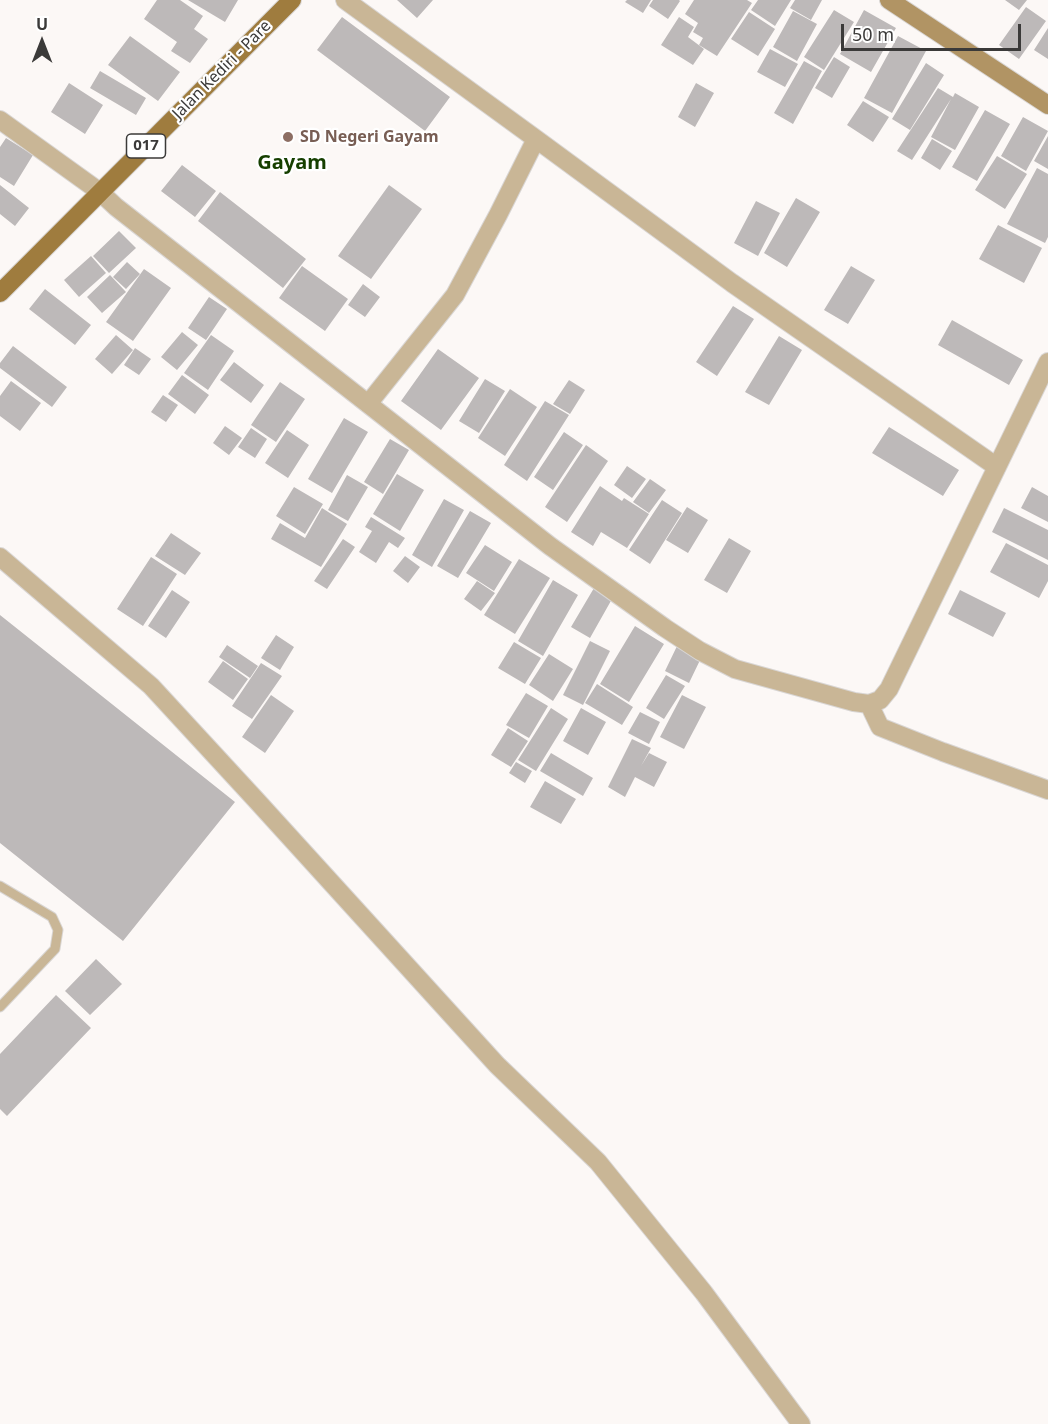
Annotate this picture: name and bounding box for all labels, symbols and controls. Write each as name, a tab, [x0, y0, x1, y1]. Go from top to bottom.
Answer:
north arrow	[12, 12, 72, 72]
scale bar	[844, 12, 1024, 50]
text: U	[36, 13, 48, 35]
street label: Jalan Kediri - Pare	[169, 17, 275, 123]
text: 50 m	[852, 22, 894, 46]
place label: SD Negeri Gayam	[300, 127, 438, 147]
marker: SD Negeri Gayam	[281, 130, 295, 144]
road number: 017	[126, 134, 166, 158]
district label: Gayam	[257, 151, 327, 175]

